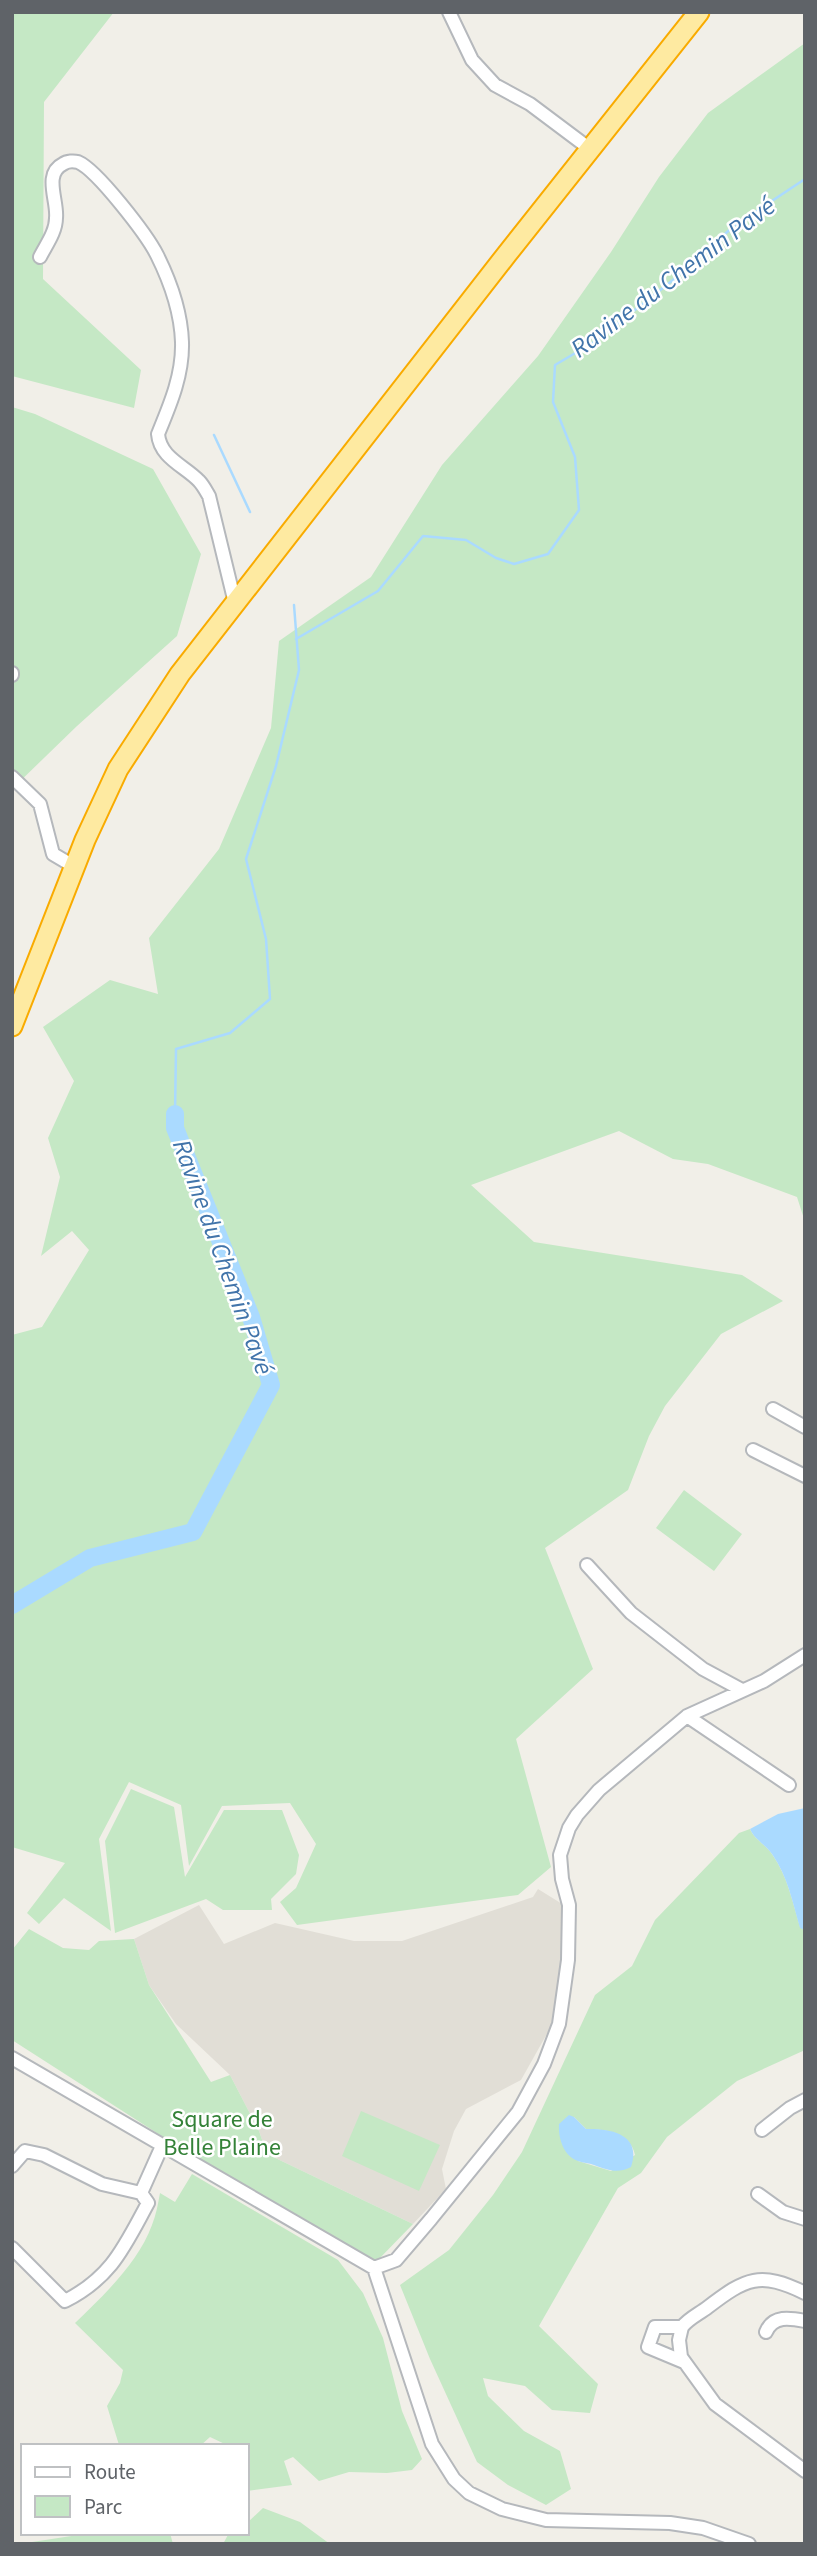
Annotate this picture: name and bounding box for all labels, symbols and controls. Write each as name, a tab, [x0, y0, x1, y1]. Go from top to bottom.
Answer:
water label: Ravine du Chemin Pavé	[563, 187, 784, 366]
water label: Ravine du Chemin Pavé	[163, 1134, 283, 1380]
park label: Square de Belle Plaine	[163, 2102, 281, 2165]
legend	[21, 2444, 248, 2535]
text: Route	[84, 2457, 136, 2487]
text: Parc	[84, 2492, 123, 2522]

